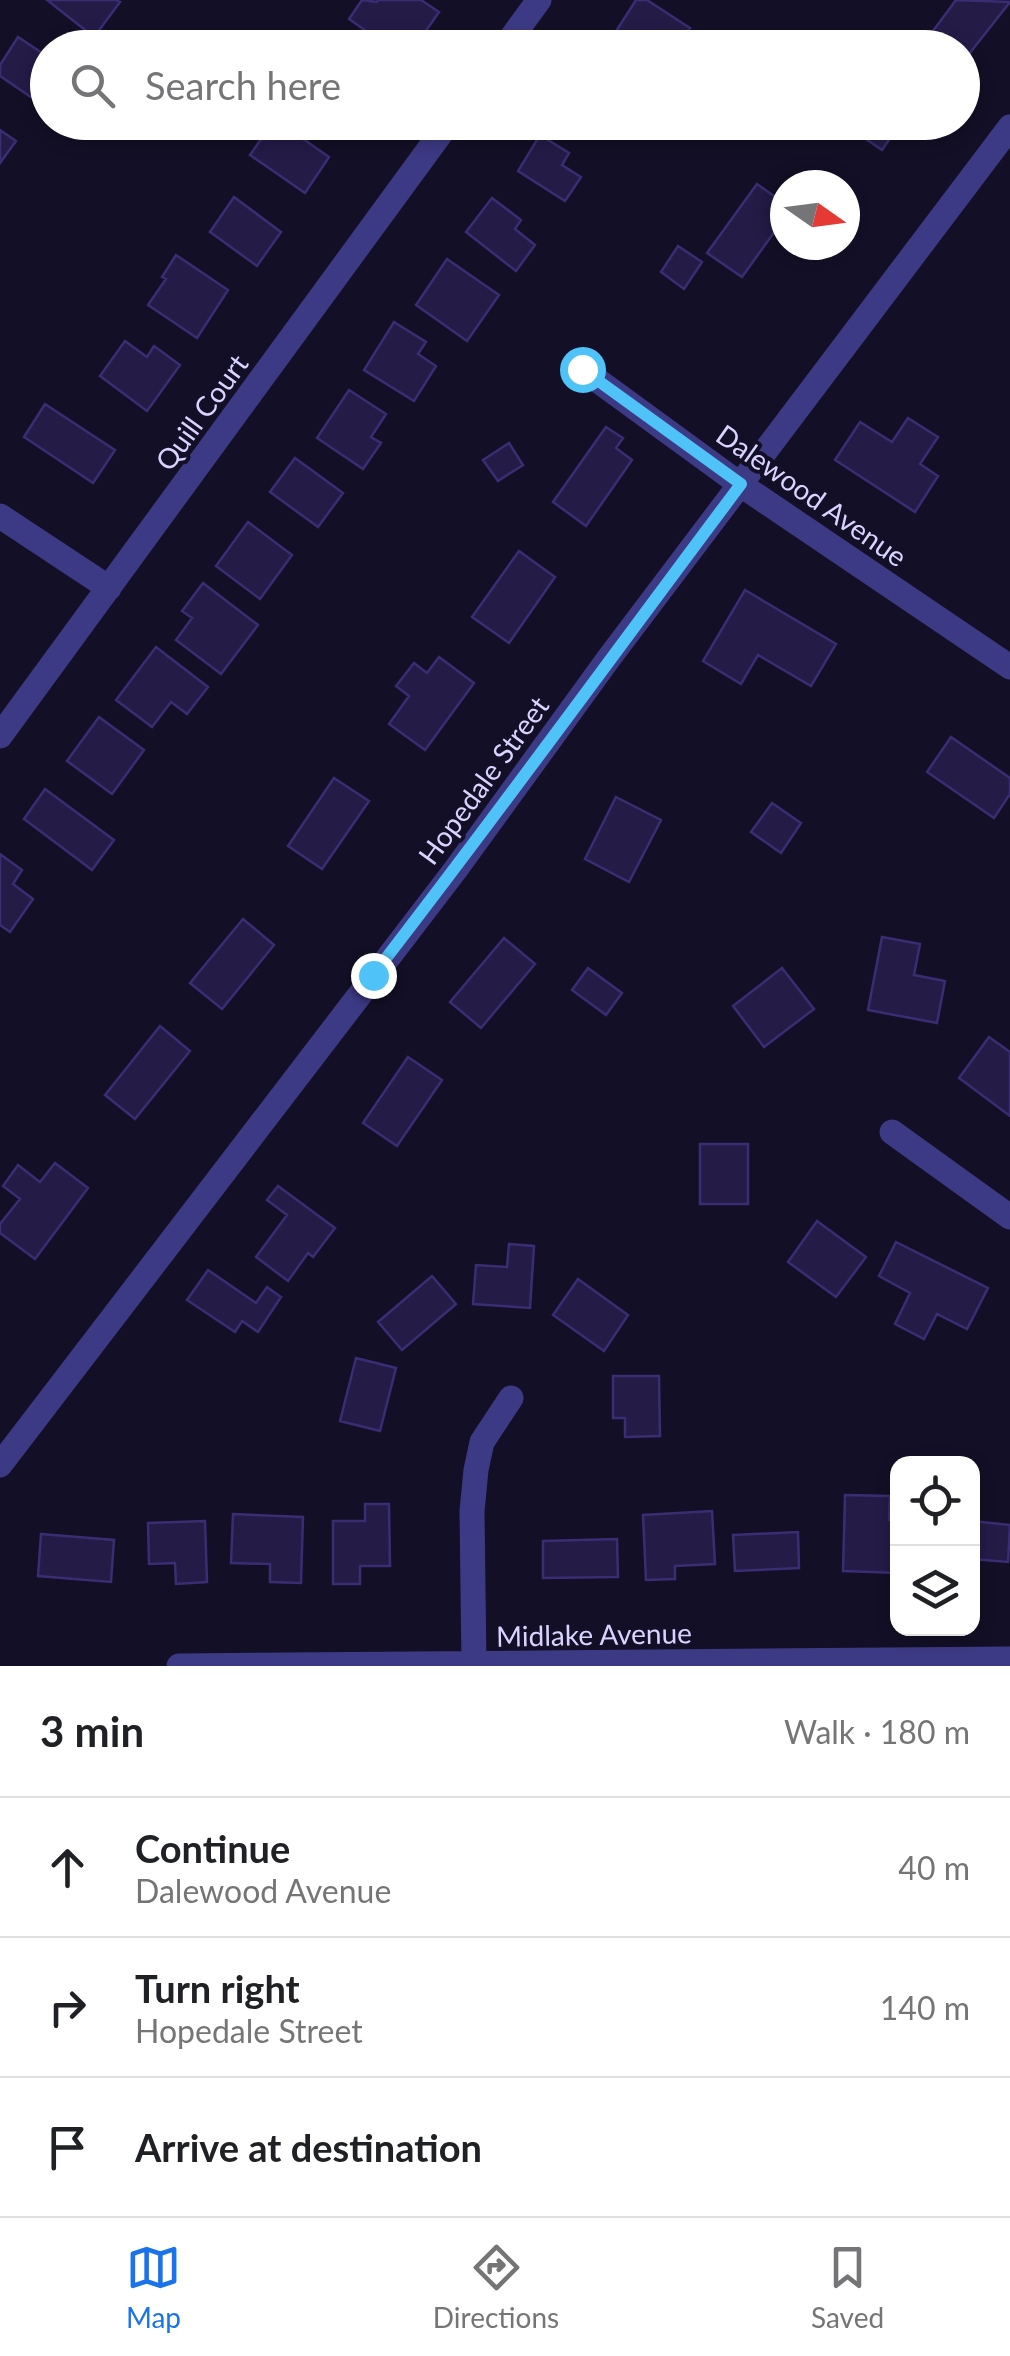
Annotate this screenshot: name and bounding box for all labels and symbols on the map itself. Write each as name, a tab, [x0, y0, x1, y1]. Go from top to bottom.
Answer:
north arrow	[770, 170, 860, 260]
street label: Quill Court	[148, 347, 254, 477]
route start	[560, 347, 606, 393]
street label: Dalewood Avenue	[710, 417, 914, 573]
street label: Hopedale Street	[411, 689, 555, 871]
route end	[351, 953, 397, 999]
street label: Midlake Avenue	[496, 1615, 692, 1653]

